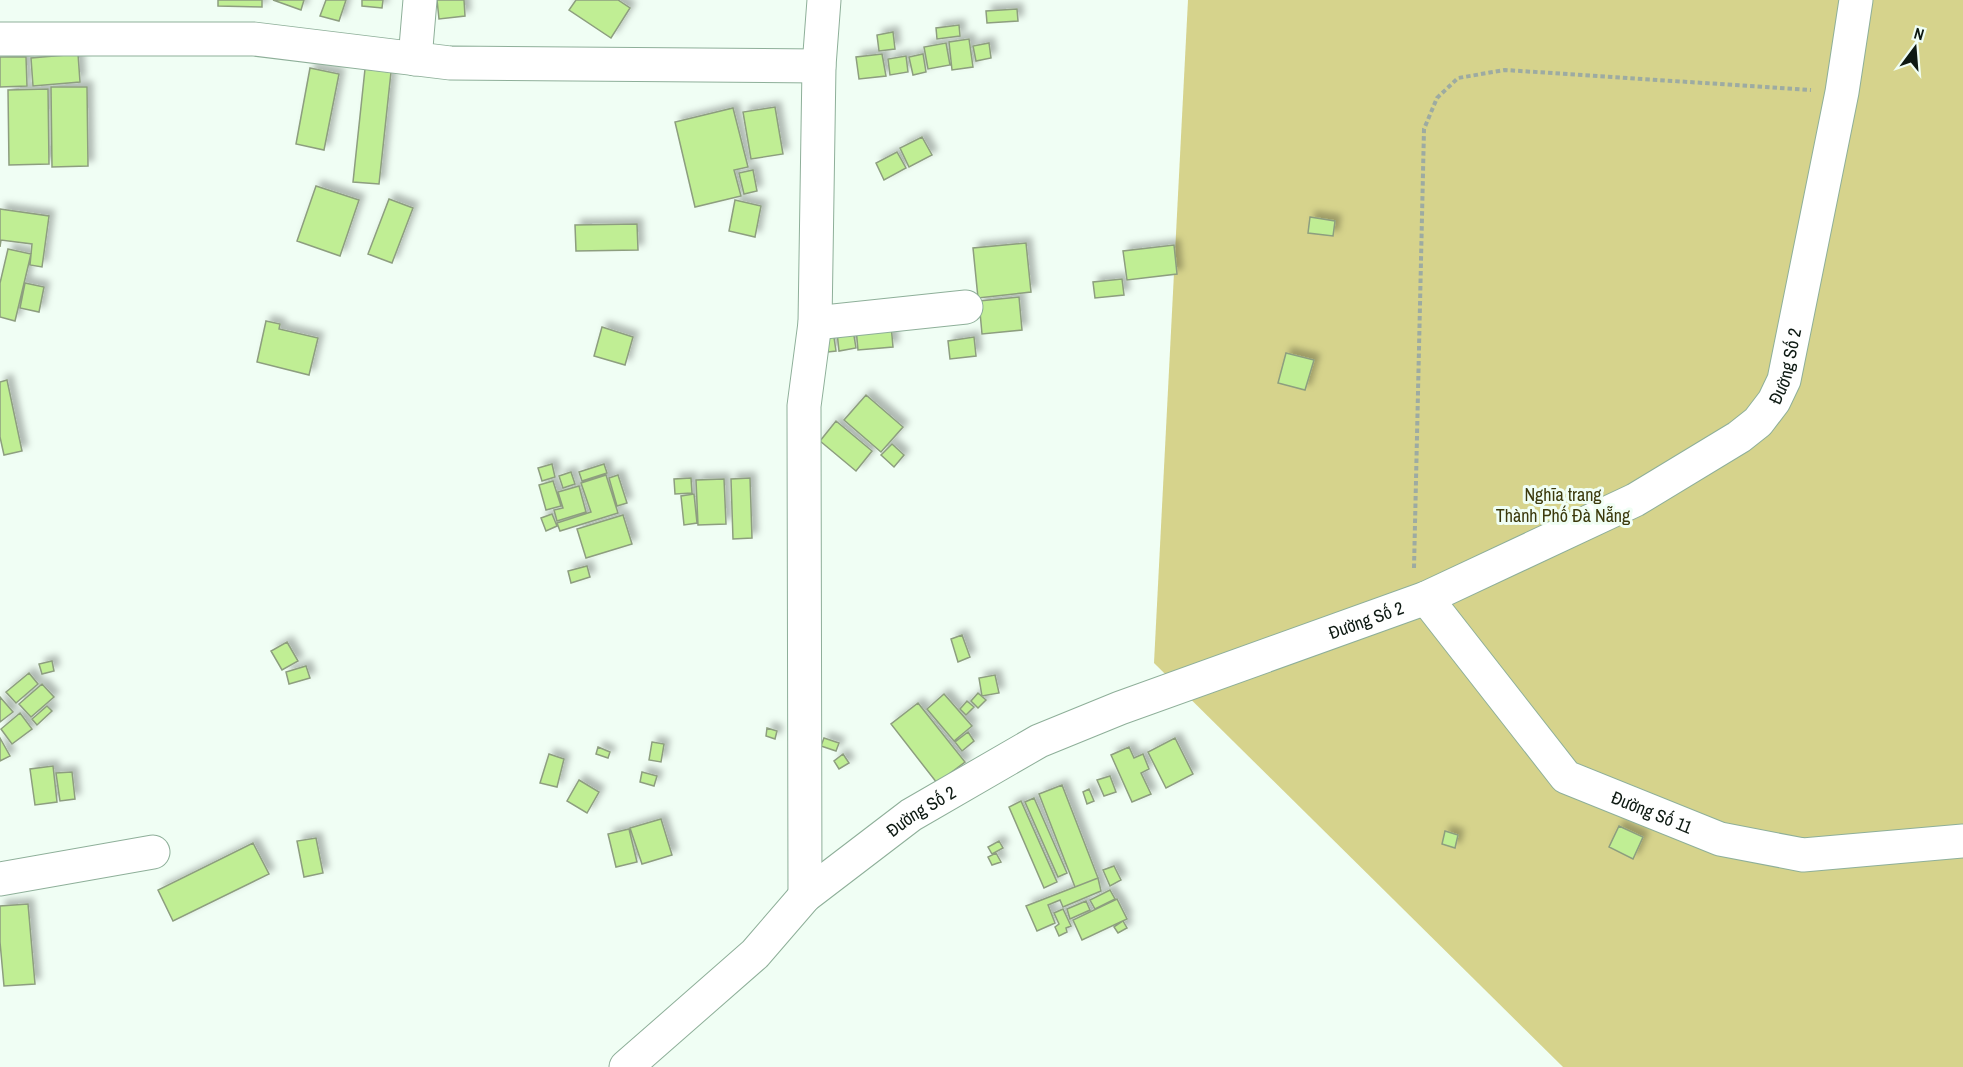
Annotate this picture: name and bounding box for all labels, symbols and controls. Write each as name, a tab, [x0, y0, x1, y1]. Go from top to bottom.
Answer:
north arrow	[1885, 18, 1945, 78]
text: N	[1912, 22, 1927, 45]
street label: Đường Số 2	[1762, 326, 1807, 408]
park label: Nghĩa trang Thành Phố Đà Nẵng	[1496, 482, 1631, 528]
street label: Đường Số 2	[1325, 595, 1407, 645]
street label: Đường Số 2	[881, 779, 960, 842]
street label: Đường Số 11	[1608, 784, 1697, 839]

